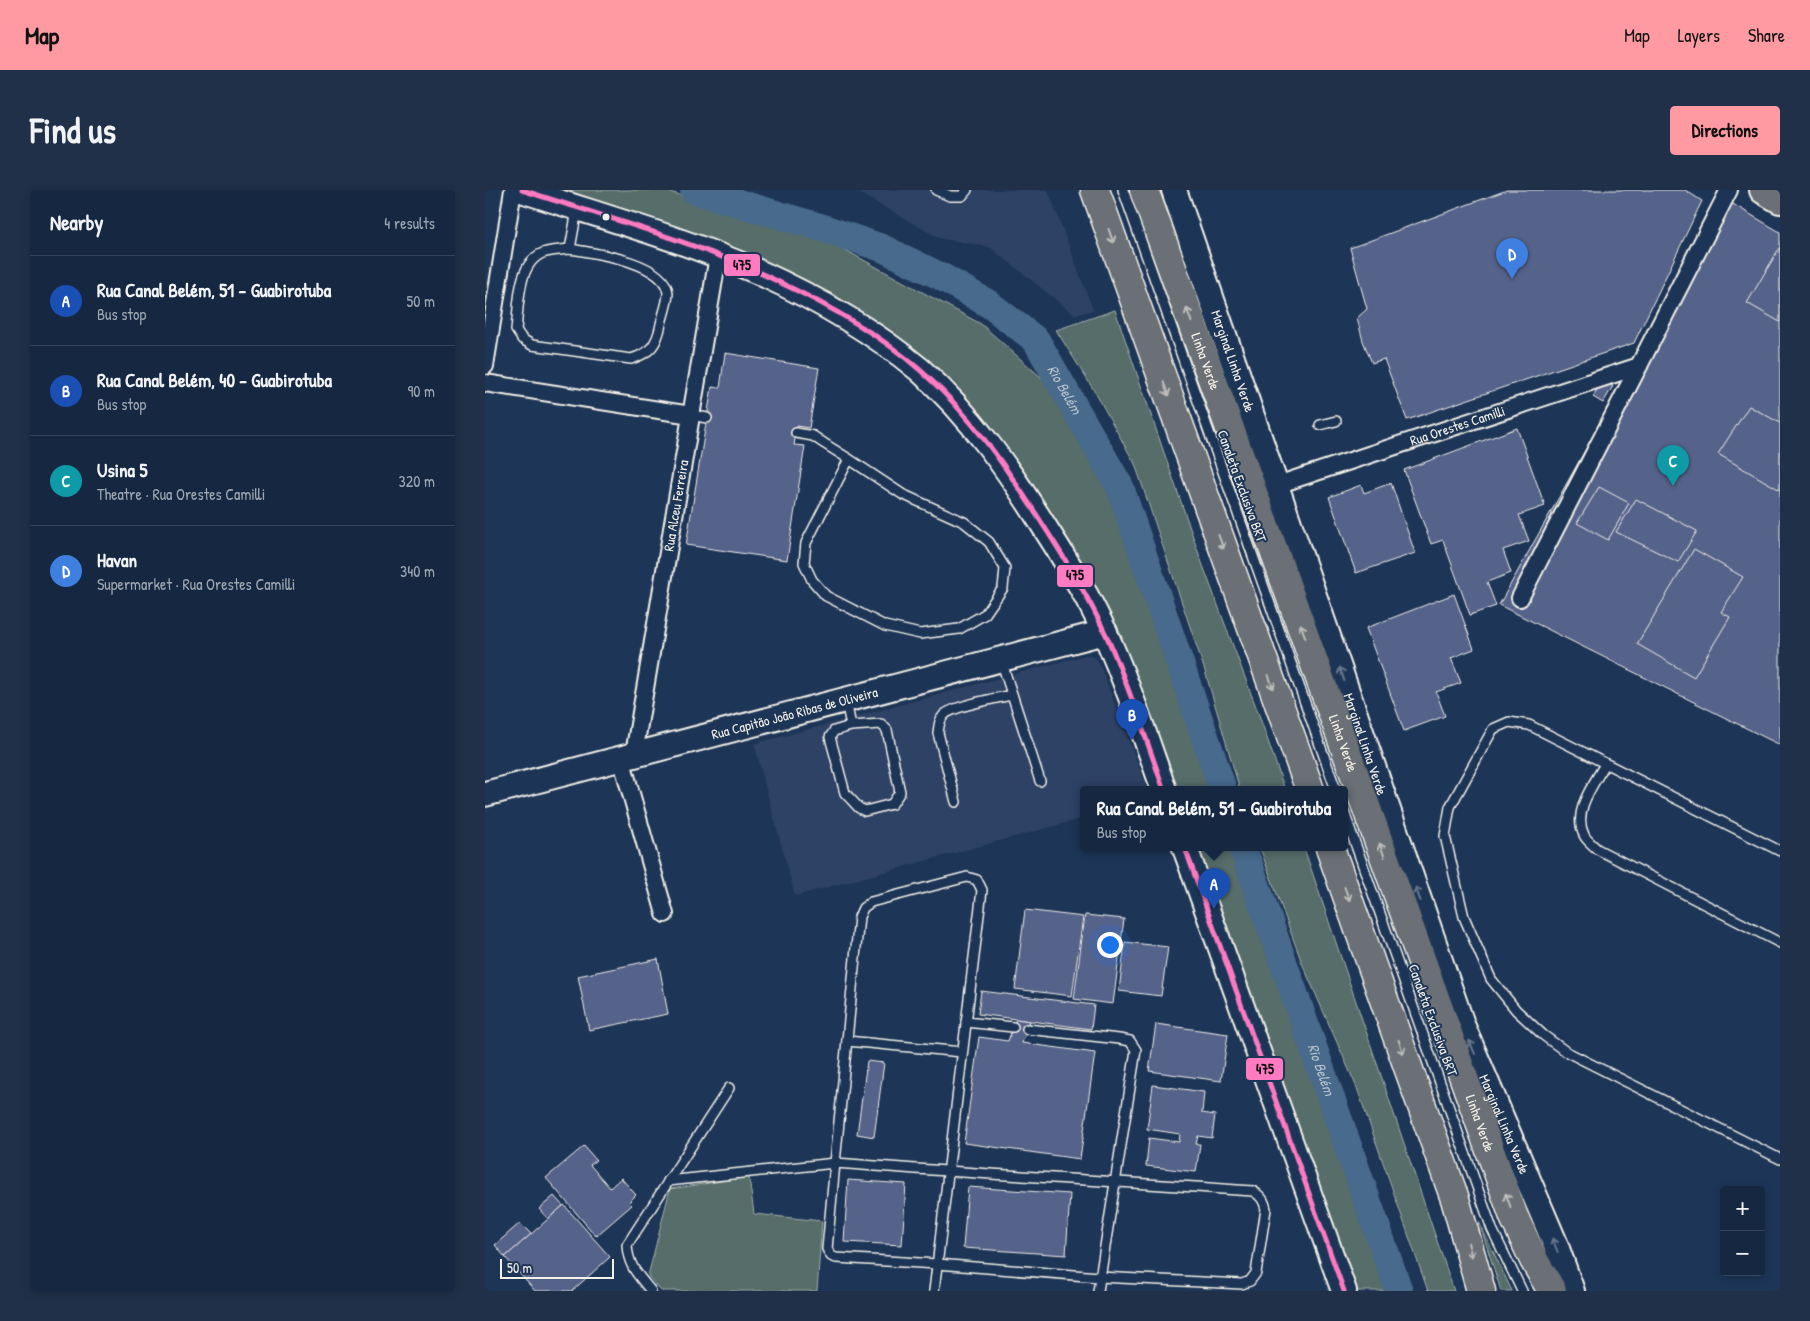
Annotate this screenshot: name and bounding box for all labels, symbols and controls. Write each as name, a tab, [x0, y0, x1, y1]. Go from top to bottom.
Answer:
text: Map	[25, 19, 59, 51]
text: Map	[1624, 23, 1650, 48]
text: Layers	[1678, 23, 1720, 48]
text: Share	[1748, 23, 1785, 48]
button: Directions	[1670, 106, 1780, 155]
text: Find us	[30, 107, 116, 154]
text: Nearby	[50, 208, 103, 237]
text: 4 results	[384, 212, 435, 234]
unlabelled marker	[601, 212, 611, 222]
one-way arrow	[1107, 228, 1116, 243]
pin: D	[1496, 238, 1528, 279]
line badge: 475	[723, 253, 761, 277]
text: 475	[733, 255, 751, 274]
text: Rua Canal Belém, 51 - Guabirotuba	[97, 277, 331, 303]
text: A	[62, 290, 70, 312]
text: 50 m	[407, 290, 435, 312]
text: Bus stop	[97, 303, 146, 325]
street label: Marginal Linha Verde	[1207, 307, 1260, 415]
one-way arrow	[1184, 308, 1193, 323]
street label: Linha Verde	[1187, 330, 1225, 393]
water label: Rio Belém	[1042, 361, 1088, 419]
text: Rua Canal Belém, 40 - Guabirotuba	[97, 367, 332, 393]
text: B	[62, 380, 70, 402]
text: 90 m	[407, 380, 435, 402]
one-way arrow	[1162, 381, 1171, 396]
text: Bus stop	[97, 393, 146, 415]
street label: Rua Orestes Camilli	[1407, 401, 1507, 450]
street label: Canaleta Exclusiva BRT	[1213, 427, 1272, 545]
pin: C	[1657, 445, 1689, 486]
text: Usina 5	[97, 457, 147, 483]
street label: Rua Alceu Ferreira	[658, 458, 693, 553]
text: C	[62, 470, 70, 492]
text: 320 m	[399, 470, 435, 492]
text: Theatre · Rua Orestes Camilli	[97, 483, 265, 505]
one-way arrow	[1217, 534, 1226, 549]
text: Havan	[97, 547, 137, 573]
text: D	[62, 560, 70, 582]
text: 340 m	[400, 560, 435, 582]
line badge: 475	[1056, 564, 1094, 588]
text: 475	[1066, 565, 1084, 584]
text: Supermarket · Rua Orestes Camilli	[97, 573, 295, 595]
one-way arrow	[1298, 624, 1307, 639]
one-way arrow	[1337, 667, 1346, 682]
one-way arrow	[1267, 674, 1276, 690]
street label: Rua Capitão João Ribas de Oliveira	[709, 682, 880, 743]
street label: Marginal Linha Verde	[1339, 690, 1392, 798]
pin: B	[1116, 699, 1148, 740]
street label: Linha Verde	[1325, 712, 1363, 774]
popup	[1080, 786, 1348, 851]
text: Rua Canal Belém, 51 - Guabirotuba	[1097, 795, 1331, 821]
text: Bus stop	[1097, 821, 1146, 843]
one-way arrow	[1377, 842, 1386, 858]
pin: A	[1198, 868, 1230, 909]
one-way arrow	[1342, 885, 1352, 901]
one-way arrow	[1413, 887, 1422, 902]
your location	[1097, 932, 1123, 958]
street label: Canaleta Exclusiva BRT	[1404, 961, 1463, 1079]
one-way arrow	[1397, 1038, 1406, 1054]
one-way arrow	[1466, 1040, 1476, 1055]
water label: Rio Belém	[1303, 1041, 1341, 1099]
line badge: 475	[1245, 1057, 1284, 1081]
text: 475	[1256, 1059, 1274, 1078]
street label: Marginal Linha Verde	[1475, 1071, 1535, 1177]
street label: Linha Verde	[1462, 1092, 1500, 1155]
map controls	[1720, 1186, 1765, 1276]
button: +	[1720, 1186, 1765, 1231]
one-way arrow	[1503, 1193, 1512, 1208]
button: −	[1720, 1231, 1765, 1276]
one-way arrow	[1550, 1238, 1560, 1253]
one-way arrow	[1466, 1242, 1475, 1258]
scale bar	[500, 1256, 614, 1279]
text: 50 m	[507, 1258, 532, 1277]

